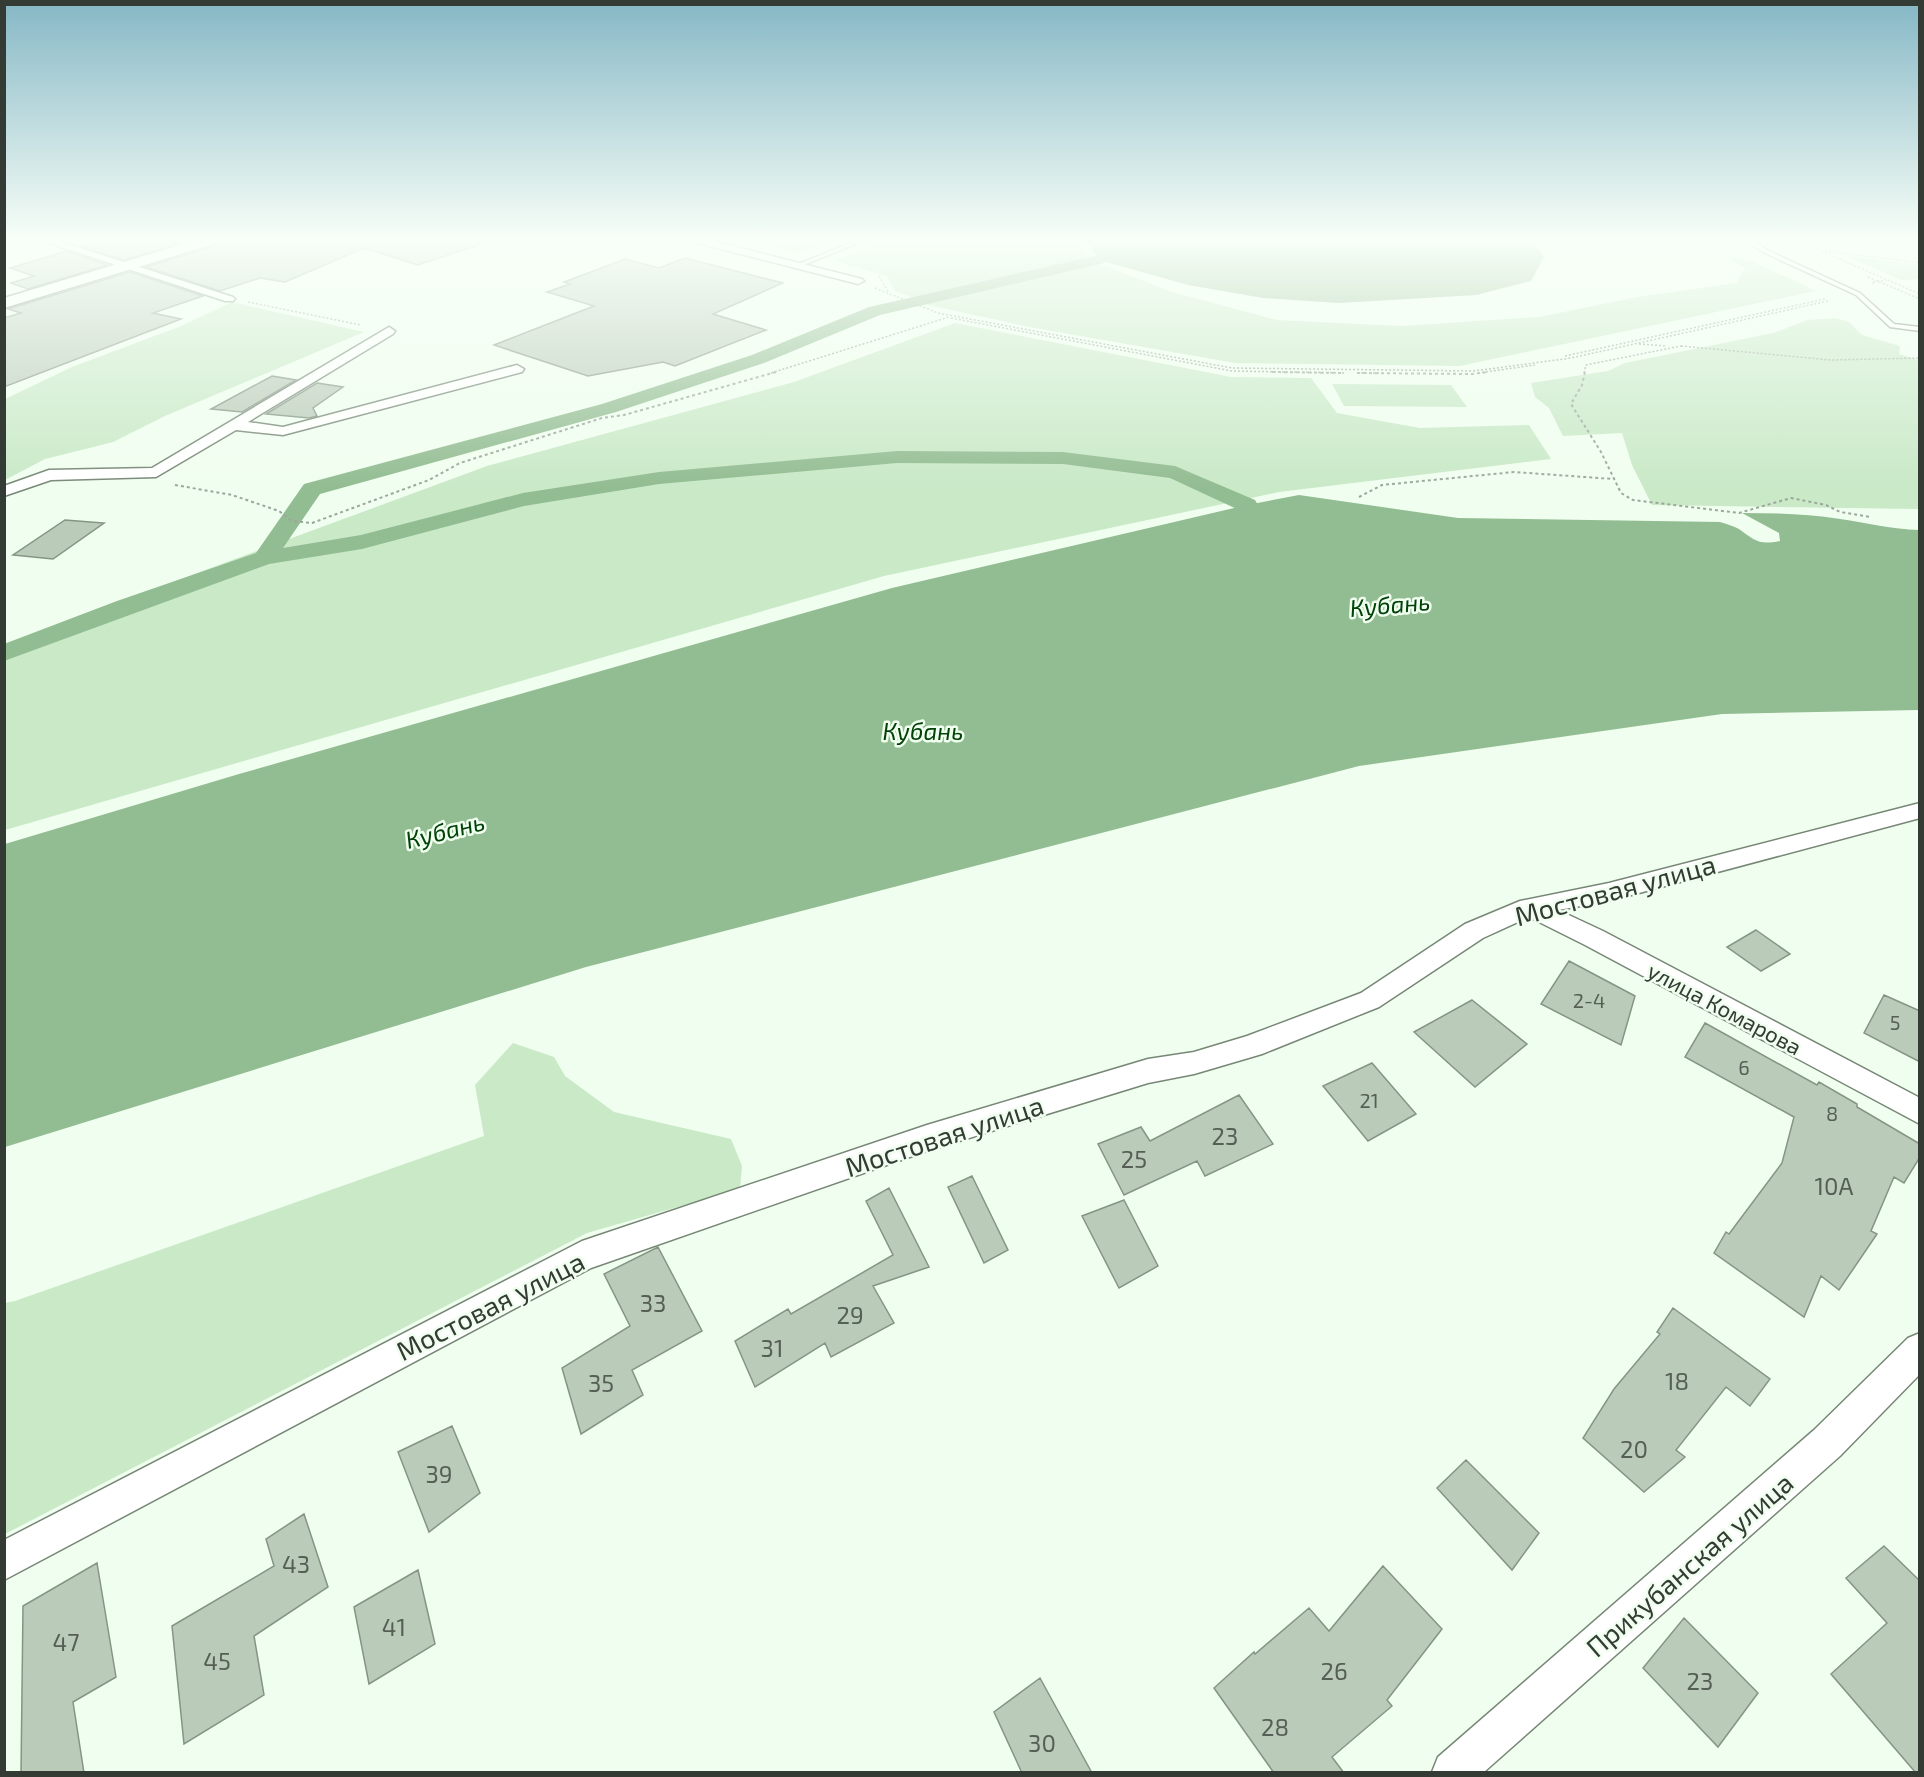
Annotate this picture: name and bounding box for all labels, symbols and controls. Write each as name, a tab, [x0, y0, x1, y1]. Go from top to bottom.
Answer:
water label: Кубань	[1349, 586, 1431, 622]
water label: Кубань	[883, 716, 963, 745]
water label: Кубань	[402, 806, 488, 854]
street label: Мостовая улица	[1511, 847, 1719, 932]
street label: улица Комарова	[1643, 957, 1806, 1060]
house number: 2-4	[1573, 988, 1605, 1012]
house number: 5	[1890, 1010, 1900, 1034]
house number: 6	[1738, 1055, 1750, 1079]
street label: Мостовая улица	[841, 1088, 1048, 1183]
house number: 21	[1359, 1088, 1379, 1112]
house number: 8	[1826, 1101, 1838, 1125]
house number: 23	[1212, 1121, 1238, 1150]
house number: 25	[1121, 1144, 1147, 1173]
house number: 10А	[1815, 1171, 1854, 1200]
street label: Мостовая улица	[391, 1244, 590, 1367]
house number: 33	[640, 1288, 666, 1317]
house number: 29	[836, 1300, 864, 1329]
house number: 31	[761, 1333, 783, 1362]
house number: 18	[1665, 1366, 1689, 1395]
house number: 35	[588, 1368, 614, 1397]
house number: 20	[1620, 1434, 1648, 1463]
house number: 39	[425, 1459, 453, 1488]
street label: Прикубанская улица	[1579, 1466, 1800, 1663]
house number: 43	[282, 1549, 310, 1578]
house number: 41	[382, 1612, 406, 1641]
house number: 47	[52, 1627, 80, 1656]
house number: 45	[203, 1646, 231, 1675]
house number: 26	[1320, 1656, 1348, 1685]
house number: 23	[1687, 1666, 1713, 1695]
house number: 28	[1261, 1712, 1289, 1741]
house number: 30	[1028, 1728, 1056, 1757]

